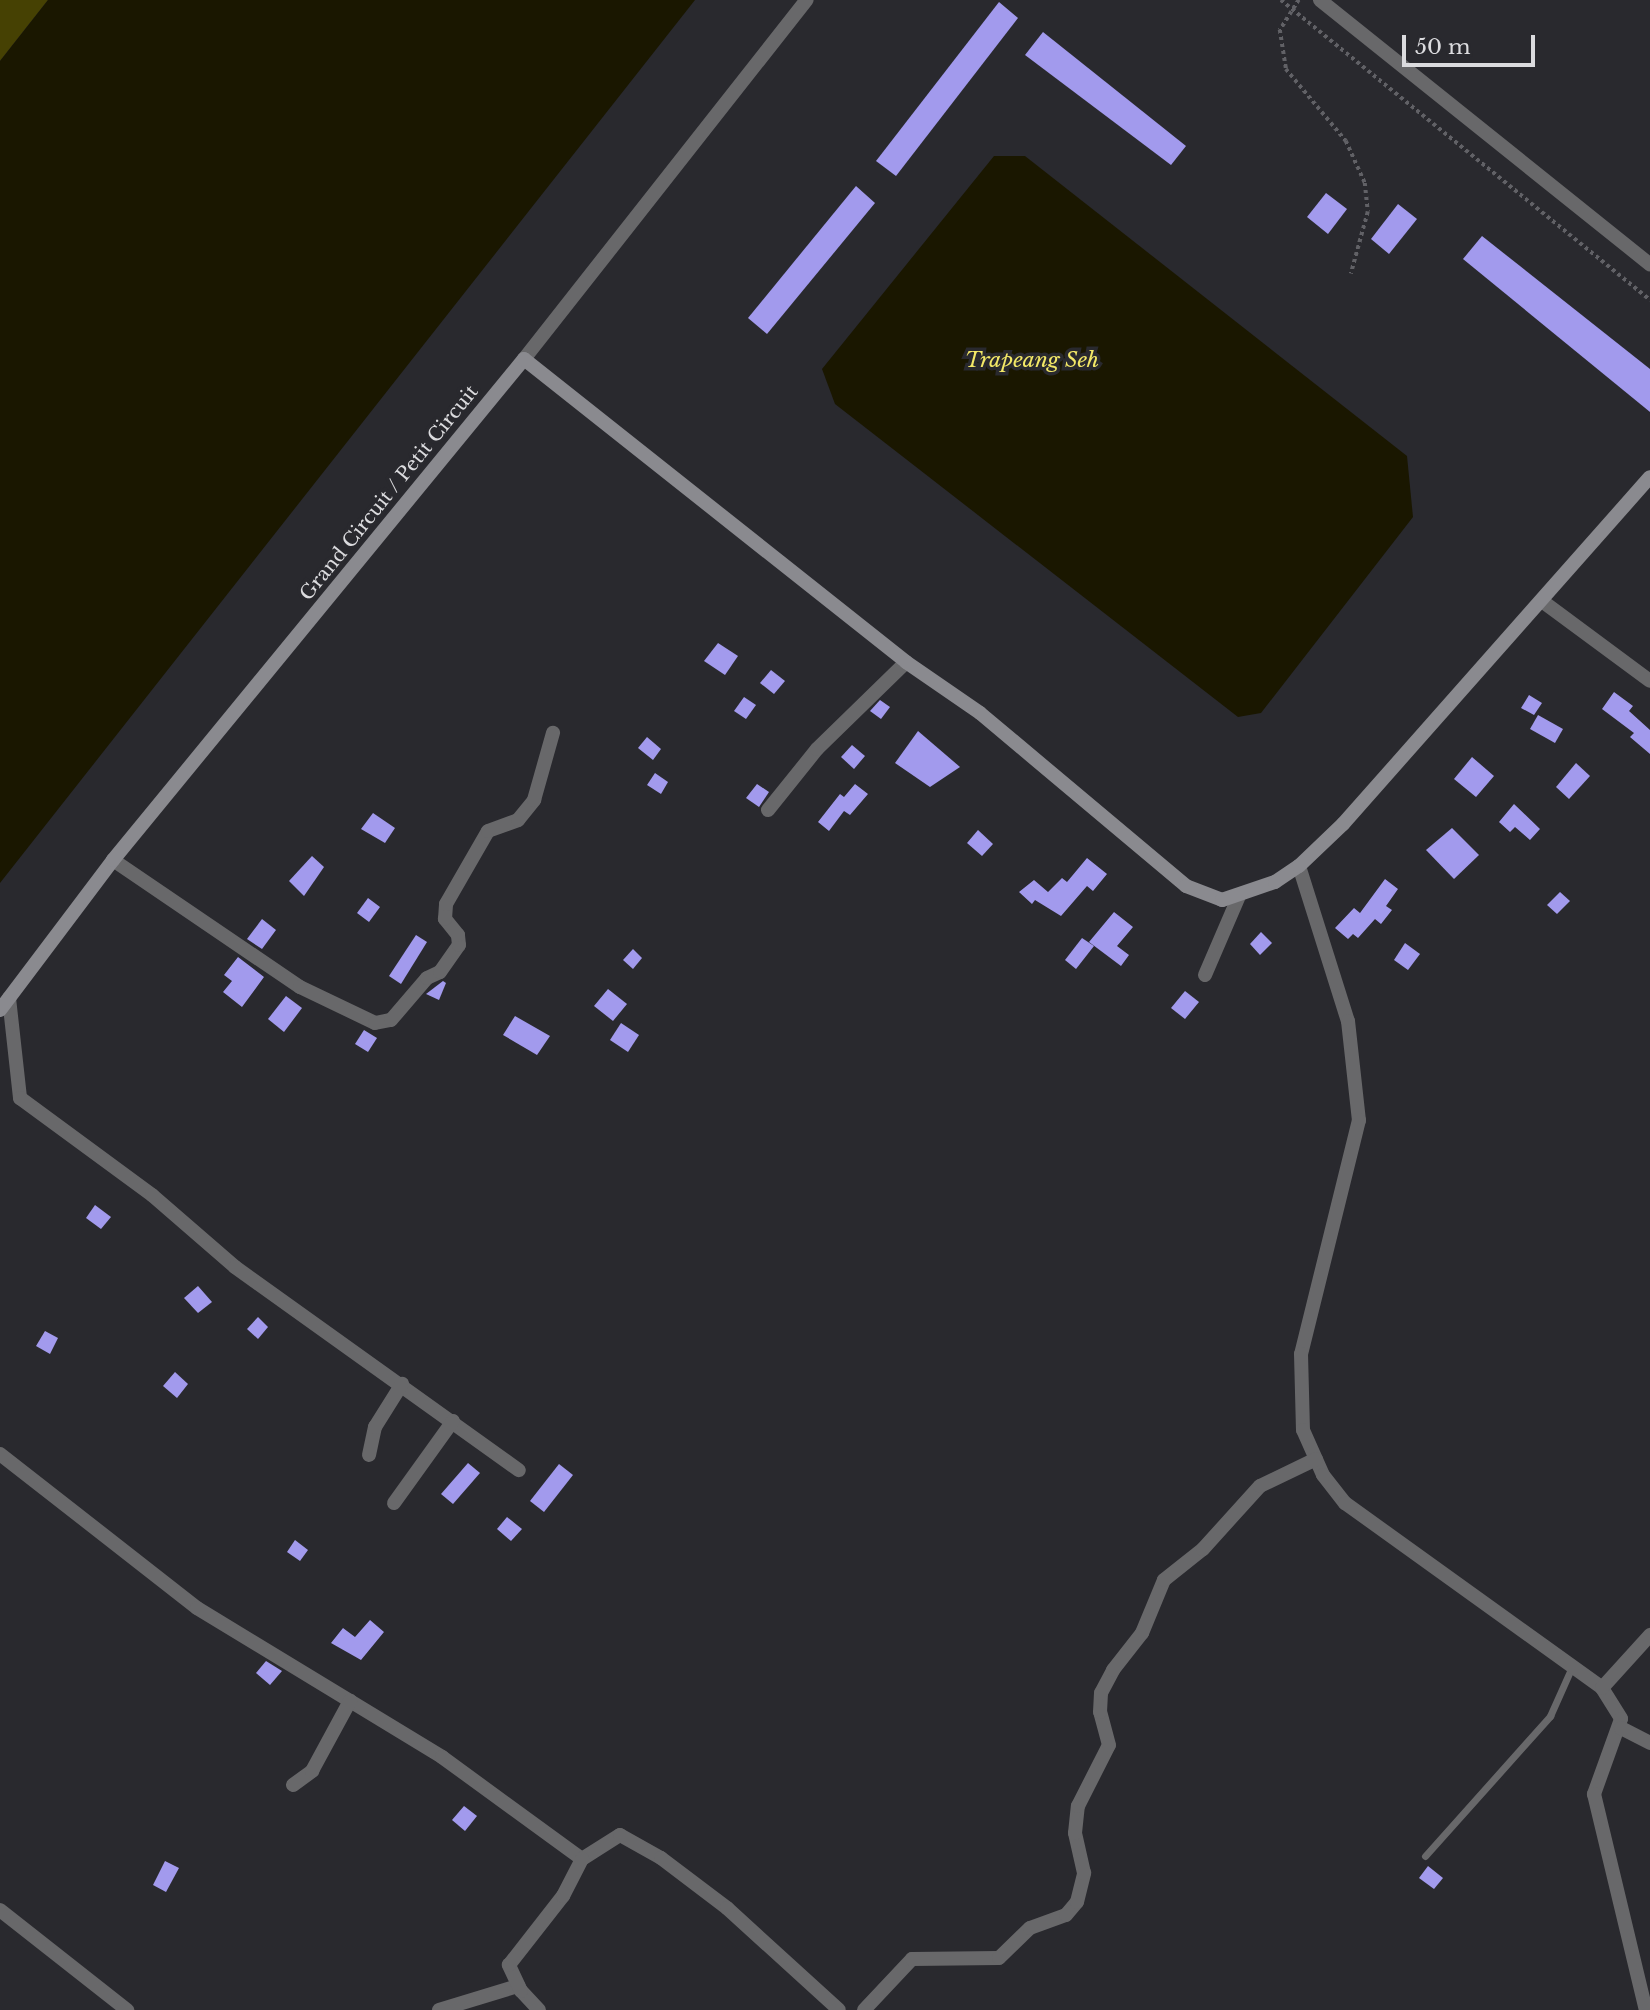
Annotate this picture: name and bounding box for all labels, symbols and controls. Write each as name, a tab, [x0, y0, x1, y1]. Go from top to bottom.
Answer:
scale bar	[1405, 21, 1538, 65]
text: 50 m	[1415, 34, 1470, 60]
water label: Trapeang Seh	[965, 347, 1099, 373]
street label: Grand Circuit / Petit Circuit	[295, 380, 483, 606]

